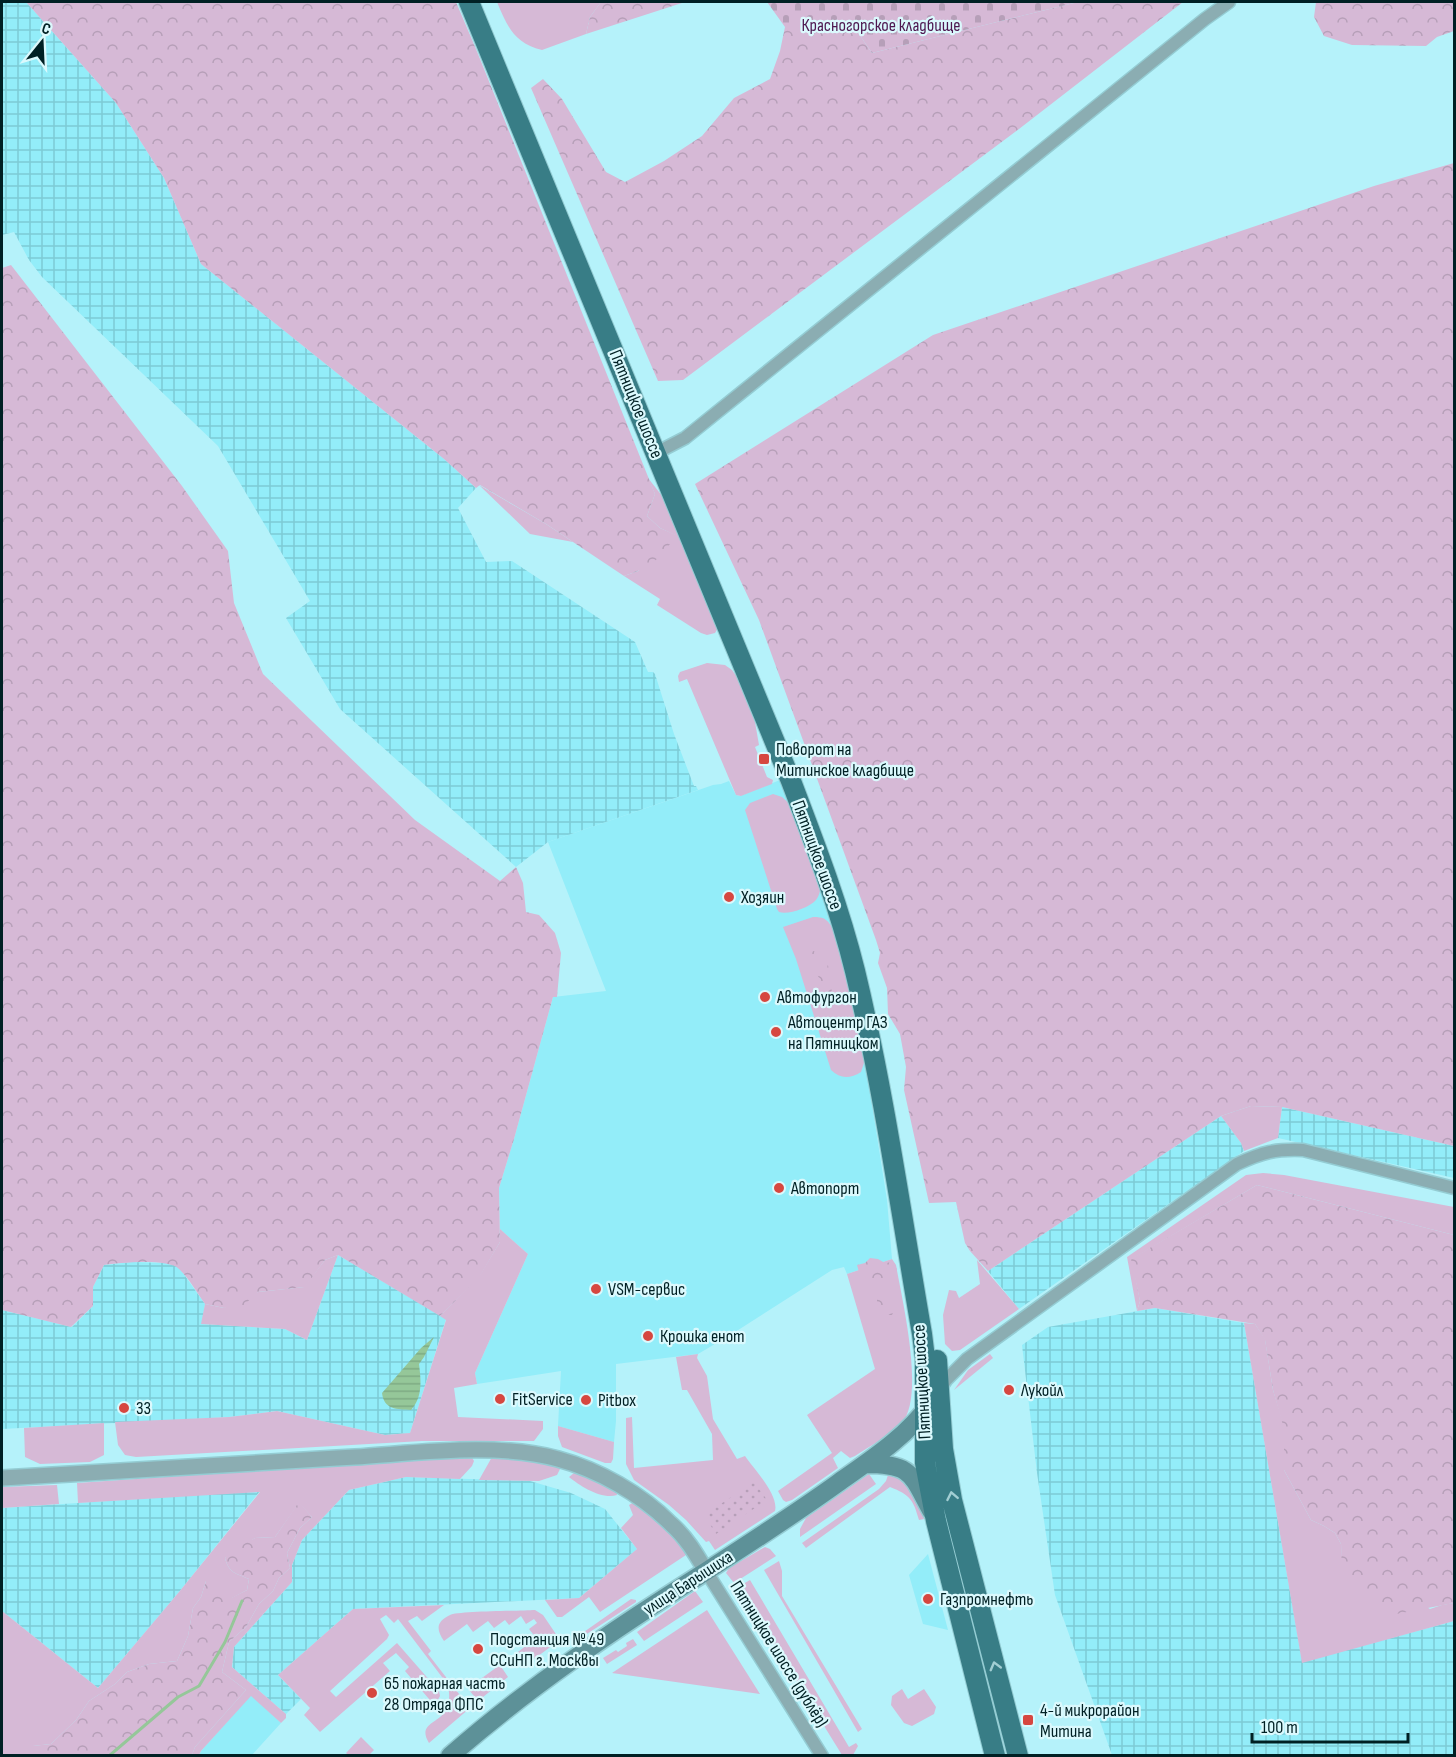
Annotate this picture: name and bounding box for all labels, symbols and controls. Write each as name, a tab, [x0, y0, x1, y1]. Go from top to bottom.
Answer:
north arrow	[12, 12, 72, 72]
park label: Красногорское кладбище	[801, 15, 961, 36]
text: С	[39, 19, 53, 39]
street label: Пятницкое шоссе	[605, 347, 667, 461]
place label: Поворот на Митинское кладбище	[776, 739, 914, 781]
marker: Поворот на Митинское кладбище	[757, 752, 771, 766]
street label: Пятницкое шоссе	[787, 797, 847, 913]
place label: Хозяин	[740, 887, 784, 908]
marker: Хозяин	[722, 890, 736, 904]
place label: Автофургон	[776, 987, 857, 1008]
marker: Автофургон	[758, 990, 772, 1004]
place label: Автоцентр ГАЗ на Пятницком	[787, 1012, 888, 1054]
marker: Автоцентр ГАЗ на Пятницком	[769, 1025, 783, 1039]
place label: Автопорт	[790, 1178, 859, 1199]
marker: Автопорт	[772, 1181, 786, 1195]
place label: VSM-сервис	[608, 1279, 685, 1300]
marker: VSM-сервис	[589, 1282, 603, 1296]
street label: Пятницкое шоссе	[909, 1324, 935, 1440]
place label: Крошка енот	[660, 1326, 745, 1347]
marker: Крошка енот	[641, 1329, 655, 1343]
place label: Лукойл	[1020, 1380, 1064, 1401]
marker: Лукойл	[1002, 1383, 1016, 1397]
place label: FitService	[512, 1389, 573, 1410]
place label: Pitbox	[598, 1390, 636, 1411]
marker: FitService	[493, 1392, 507, 1406]
marker: Pitbox	[579, 1393, 593, 1407]
place label: 33	[136, 1398, 151, 1419]
marker: 33	[117, 1401, 131, 1415]
one-way arrow	[946, 1491, 959, 1501]
street label: улица Барышиха	[639, 1546, 737, 1620]
street label: Пятницкое шоссе (дублёр)	[725, 1577, 833, 1731]
place label: Газпромнефть	[940, 1589, 1033, 1610]
marker: Газпромнефть	[921, 1592, 935, 1606]
place label: Подстанция № 49 ССиНП г. Москвы	[490, 1629, 604, 1671]
marker: Подстанция № 49 ССиНП г. Москвы	[471, 1642, 485, 1656]
one-way arrow	[990, 1662, 1002, 1672]
place label: 65 пожарная часть 28 Отряда ФПС	[384, 1673, 505, 1715]
marker: 65 пожарная часть 28 Отряда ФПС	[365, 1686, 379, 1700]
place label: 4-й микрорайон Митина	[1040, 1700, 1139, 1742]
scale bar	[1252, 1706, 1408, 1744]
marker: 4-й микрорайон Митина	[1021, 1713, 1035, 1727]
text: 100 m	[1261, 1717, 1298, 1738]

